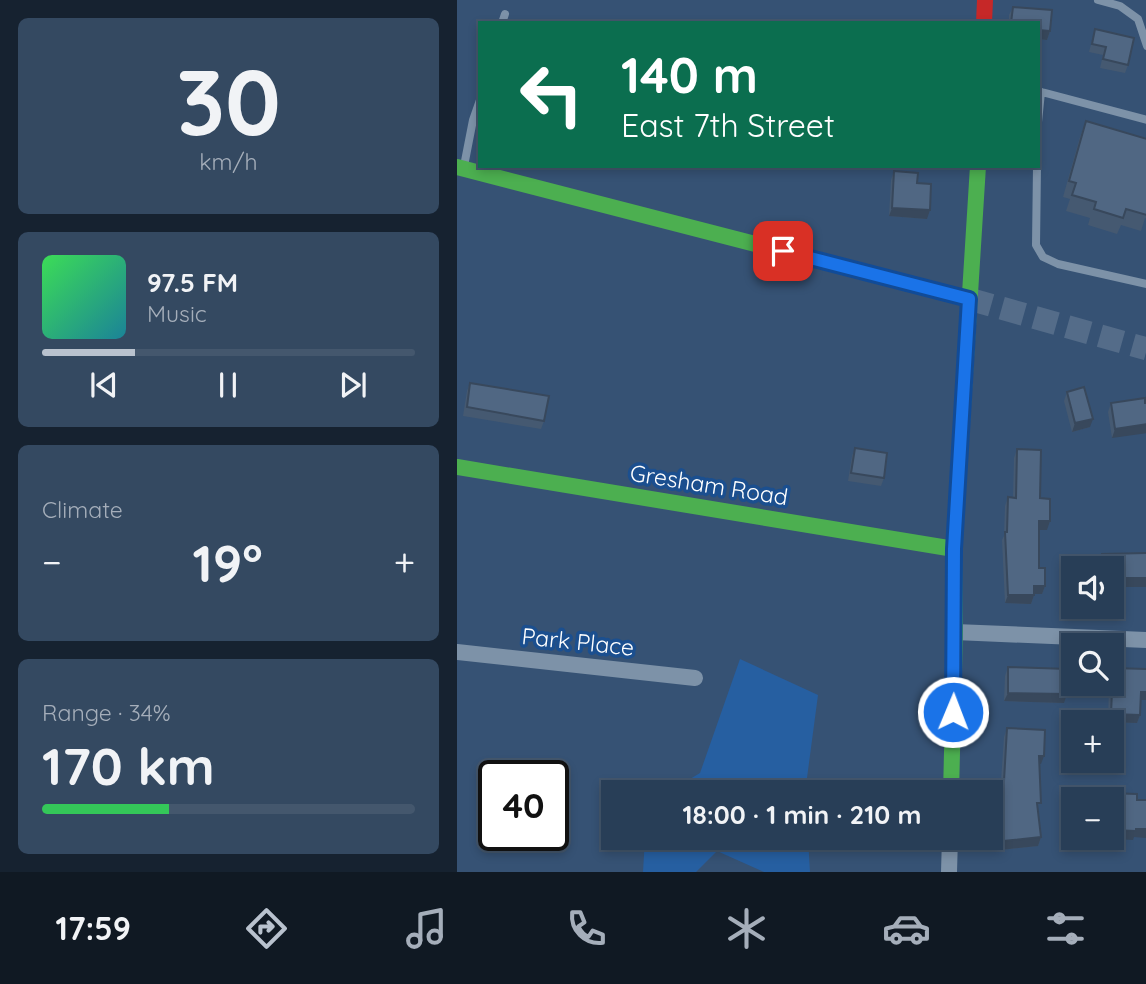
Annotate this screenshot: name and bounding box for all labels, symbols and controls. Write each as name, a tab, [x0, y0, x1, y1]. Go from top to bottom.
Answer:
text: 30	[176, 44, 281, 158]
text: 140 m	[621, 44, 758, 105]
icon: left	[506, 49, 597, 140]
text: East 7th Street	[621, 105, 835, 145]
text: km/h	[199, 147, 258, 176]
pin	[753, 221, 813, 281]
icon: arrive	[764, 232, 802, 270]
text: 97.5 FM	[147, 266, 238, 299]
text: Music	[147, 299, 207, 328]
icon: previous	[85, 366, 123, 404]
icon: pause	[209, 366, 247, 404]
icon: next	[334, 366, 372, 404]
street label: Gresham Road	[628, 458, 790, 511]
text: Climate	[42, 495, 123, 524]
text: 19°	[193, 530, 263, 595]
text: −	[42, 538, 62, 586]
text: +	[394, 538, 415, 586]
map controls	[1061, 556, 1124, 850]
button: sound	[1061, 556, 1124, 619]
street label: Park Place	[520, 621, 636, 662]
button: search	[1061, 633, 1124, 696]
position arrow	[916, 675, 990, 749]
text: Range · 34%	[42, 698, 171, 727]
button: +	[1061, 710, 1124, 773]
text: 170 km	[42, 733, 215, 798]
speed limit sign: 40	[478, 760, 569, 851]
button: −	[1061, 787, 1124, 850]
text: 18:00 · 1 min · 210 m	[682, 798, 922, 831]
icon: directions	[242, 904, 291, 953]
icon: music	[402, 904, 451, 953]
icon: phone	[562, 904, 611, 953]
icon: climate	[722, 904, 771, 953]
icon: car	[882, 904, 931, 953]
icon: filters	[1041, 904, 1090, 953]
text: 17:59	[55, 908, 131, 948]

